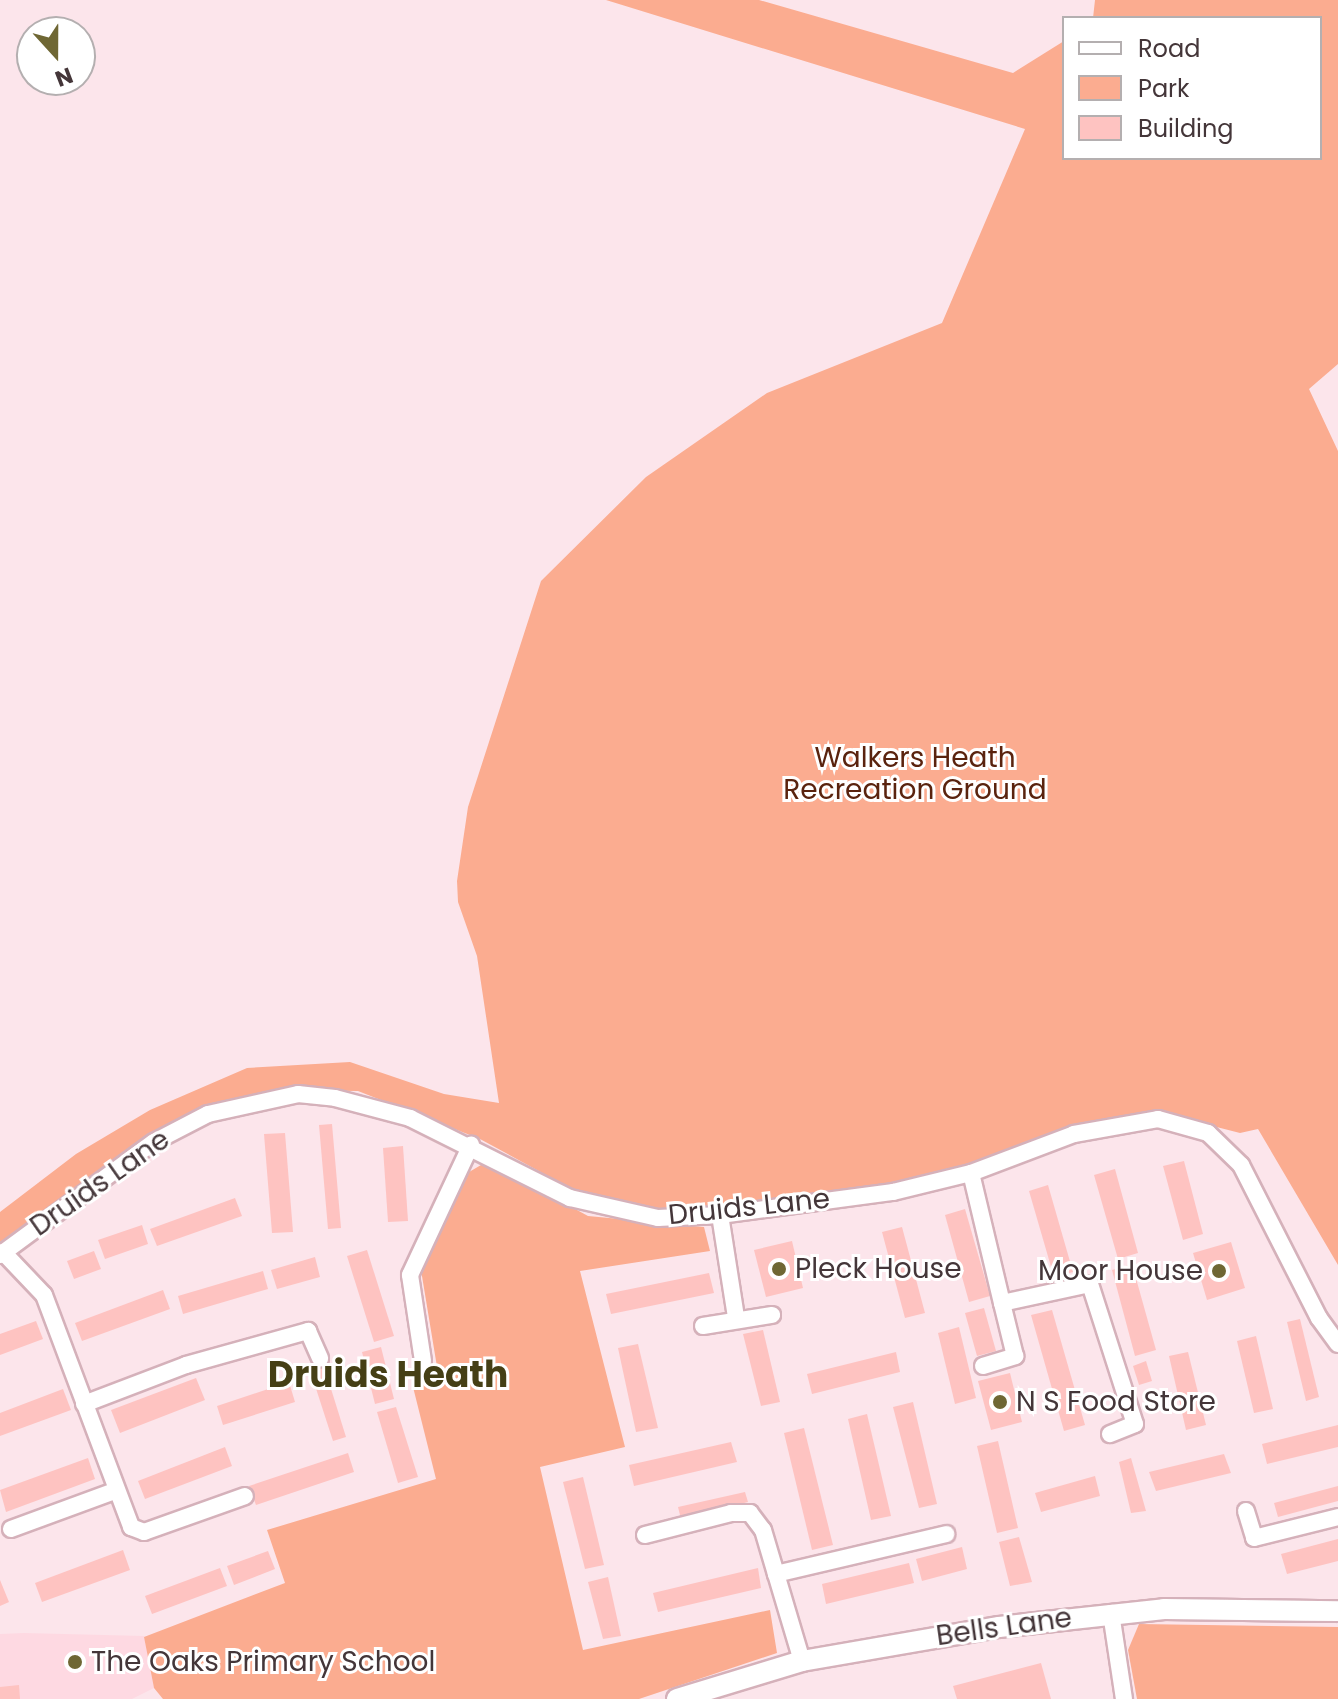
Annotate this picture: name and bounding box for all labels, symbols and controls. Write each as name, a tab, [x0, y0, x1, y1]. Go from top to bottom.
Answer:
north arrow	[16, 16, 96, 96]
legend	[1062, 16, 1322, 160]
text: Road	[1138, 32, 1200, 65]
text: N	[51, 60, 77, 94]
text: Park	[1138, 72, 1189, 105]
text: Building	[1138, 112, 1234, 145]
park label: Walkers Heath Recreation Ground	[783, 741, 1047, 807]
street label: Druids Lane	[24, 1123, 176, 1243]
street label: Druids Lane	[667, 1182, 831, 1232]
place label: Pleck House	[795, 1252, 962, 1286]
place label: Moor House	[1038, 1254, 1203, 1288]
marker: Pleck House	[770, 1260, 788, 1278]
marker: Moor House	[1210, 1262, 1228, 1280]
district label: Druids Heath	[268, 1353, 508, 1397]
place label: N S Food Store	[1016, 1385, 1216, 1419]
marker: N S Food Store	[991, 1393, 1009, 1411]
street label: Bells Lane	[934, 1601, 1074, 1653]
place label: The Oaks Primary School	[91, 1645, 435, 1679]
marker: The Oaks Primary School	[66, 1653, 84, 1671]

